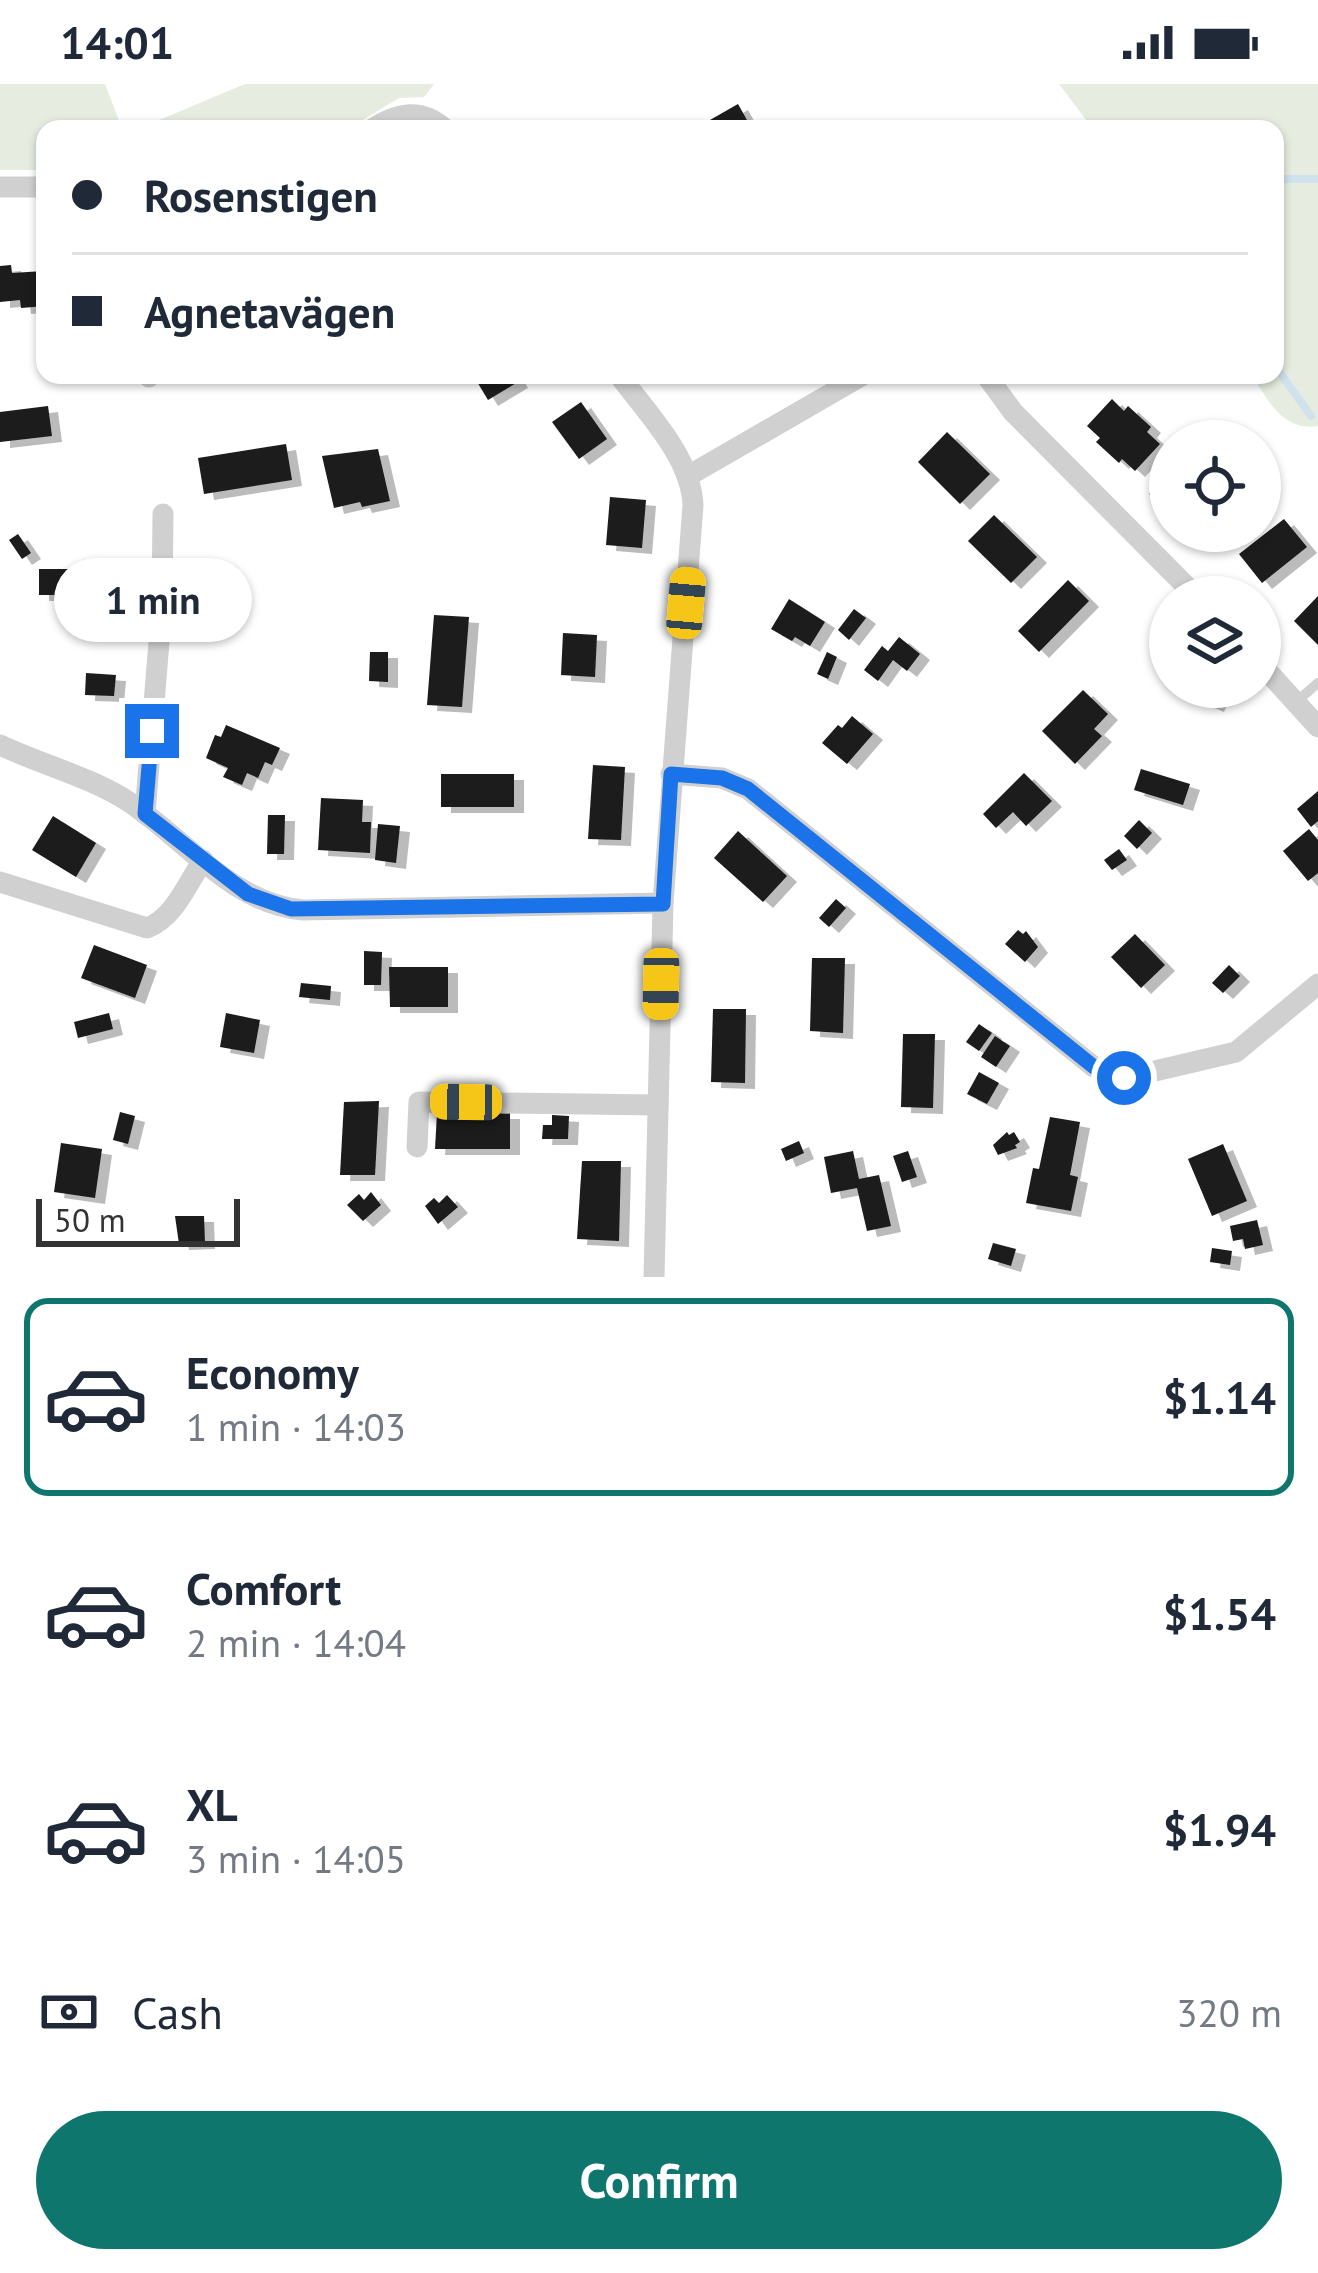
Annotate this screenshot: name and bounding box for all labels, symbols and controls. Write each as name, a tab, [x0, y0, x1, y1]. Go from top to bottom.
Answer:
text: 14:01	[60, 13, 174, 71]
text: Rosenstigen	[144, 166, 378, 224]
text: Agnetavägen	[144, 282, 395, 340]
map controls	[1149, 420, 1281, 708]
button: locate	[1149, 420, 1281, 552]
callout: 1 min	[53, 557, 251, 641]
car	[665, 566, 707, 640]
text: 1 min	[105, 574, 201, 625]
button: layers	[1149, 576, 1281, 708]
route end	[125, 704, 179, 758]
car	[642, 948, 680, 1020]
route start	[1097, 1051, 1151, 1105]
car	[430, 1083, 502, 1121]
scale bar	[36, 1193, 240, 1246]
text: 50 m	[54, 1198, 126, 1241]
icon: car	[42, 1343, 150, 1451]
text: Economy	[186, 1343, 359, 1401]
text: $1.14	[1163, 1368, 1276, 1426]
text: 1 min · 14:03	[186, 1401, 406, 1452]
icon: car	[42, 1559, 150, 1667]
text: Comfort	[186, 1559, 341, 1617]
text: $1.54	[1163, 1584, 1276, 1642]
text: 2 min · 14:04	[186, 1617, 406, 1668]
icon: car	[42, 1775, 150, 1883]
text: XL	[186, 1775, 238, 1833]
text: $1.94	[1163, 1800, 1276, 1858]
text: 3 min · 14:05	[186, 1833, 406, 1884]
icon: cash	[36, 1979, 102, 2045]
text: Cash	[132, 1983, 223, 2041]
text: 320 m	[1176, 1987, 1282, 2038]
button: Confirm	[36, 2111, 1282, 2249]

